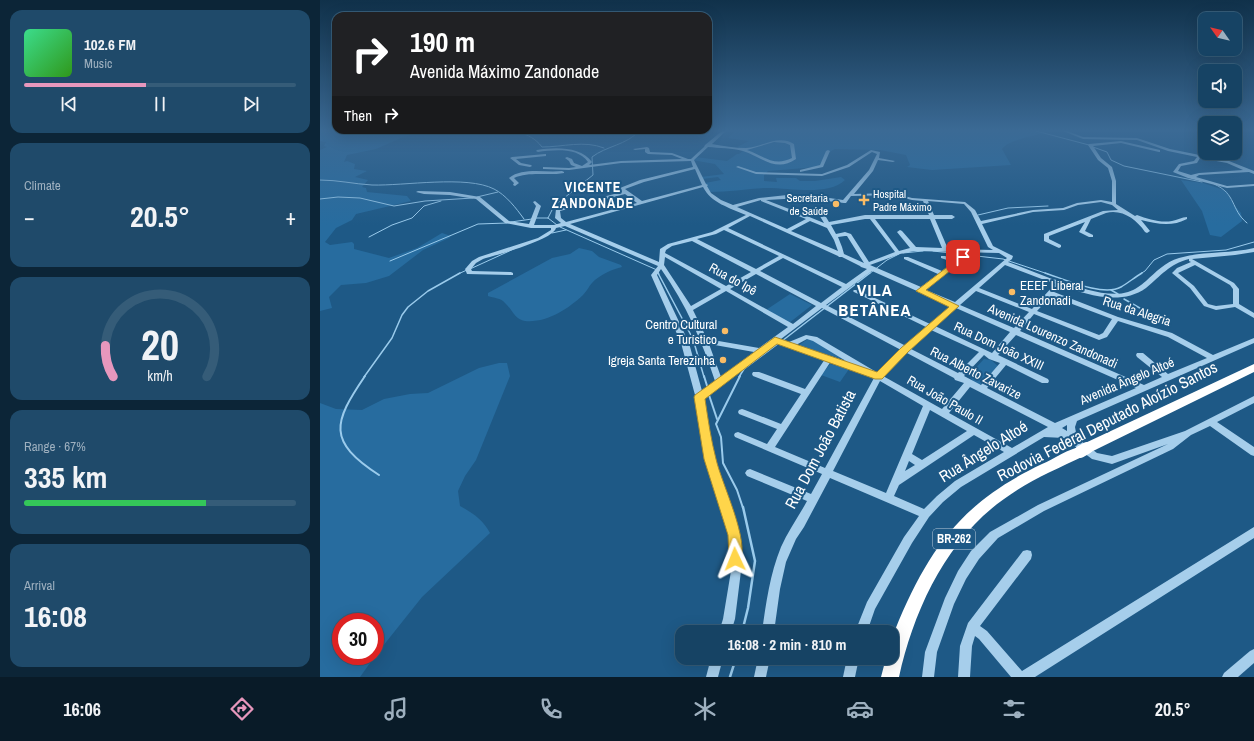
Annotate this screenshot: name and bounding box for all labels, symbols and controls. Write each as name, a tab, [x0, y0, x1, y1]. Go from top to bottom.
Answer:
north arrow	[1198, 12, 1242, 56]
map controls	[1198, 12, 1242, 160]
text: 190 m	[410, 23, 475, 61]
icon: right	[344, 28, 396, 80]
text: 102.6 FM	[84, 34, 136, 55]
text: Music	[84, 55, 112, 72]
text: Avenida Máximo Zandonade	[410, 59, 599, 84]
button: sound	[1198, 64, 1242, 108]
icon: previous	[58, 93, 80, 115]
icon: pause	[149, 93, 171, 115]
icon: next	[240, 93, 262, 115]
icon: right	[380, 104, 402, 126]
text: Then	[344, 105, 372, 126]
button: layers	[1198, 116, 1242, 160]
text: Climate	[24, 177, 61, 194]
district label: VICENTE ZANDONADE	[552, 178, 634, 212]
place label: Hospital Padre Máximo	[873, 187, 932, 214]
place label: Secretaria de Saúde	[786, 191, 828, 218]
marker: Hospital Padre Máximo	[858, 194, 870, 206]
text: 20.5°	[130, 196, 190, 236]
marker: Secretaria de Saúde	[831, 199, 841, 209]
text: −	[24, 202, 35, 232]
text: +	[285, 202, 296, 232]
pin	[946, 240, 980, 274]
icon: arrive	[952, 246, 974, 268]
street label: Rua do Ipê	[706, 259, 760, 299]
place label: EEEF Liberal Zandonadi	[1020, 277, 1083, 309]
district label: VILA BETÂNEA	[838, 278, 912, 321]
marker: EEEF Liberal Zandonadi	[1007, 287, 1017, 297]
street label: Rua da Alegria	[1101, 292, 1173, 330]
street label: Avenida Lourenzo Zandonadi	[985, 299, 1121, 372]
text: 20	[141, 316, 179, 372]
place label: Centro Cultural e Turístico	[645, 316, 717, 348]
street label: Rua Dom João XXIII	[951, 318, 1047, 374]
marker: Centro Cultural e Turístico	[720, 326, 730, 336]
street label: Rua Alberto Zavarize	[928, 343, 1025, 403]
place label: Igreja Santa Terezinha	[608, 352, 715, 369]
street label: Avenida Ângelo Altoé	[1076, 353, 1177, 409]
marker: Igreja Santa Terezinha	[718, 355, 728, 365]
street label: Rodovia Federal Deputado Aloízio Santos	[993, 356, 1221, 486]
text: km/h	[147, 365, 173, 384]
street label: Rua João Paulo II	[904, 371, 986, 429]
street label: Rua Dom João Batista	[779, 385, 861, 512]
street label: Rua Ângelo Altoé	[934, 415, 1032, 487]
text: Range · 67%	[24, 438, 86, 455]
text: 335 km	[24, 457, 107, 497]
road number: BR-262	[933, 529, 975, 549]
position arrow	[714, 538, 756, 580]
text: Arrival	[24, 577, 55, 594]
text: 16:08	[24, 596, 87, 636]
speed limit sign: 30	[332, 613, 384, 665]
text: 16:08 · 2 min · 810 m	[728, 634, 846, 655]
icon: directions	[228, 695, 256, 723]
icon: music	[382, 695, 410, 723]
icon: phone	[537, 695, 565, 723]
icon: climate	[691, 695, 719, 723]
icon: car	[846, 695, 874, 723]
icon: filters	[1000, 695, 1028, 723]
text: 16:06	[63, 697, 101, 722]
text: 20.5°	[1155, 697, 1191, 722]

